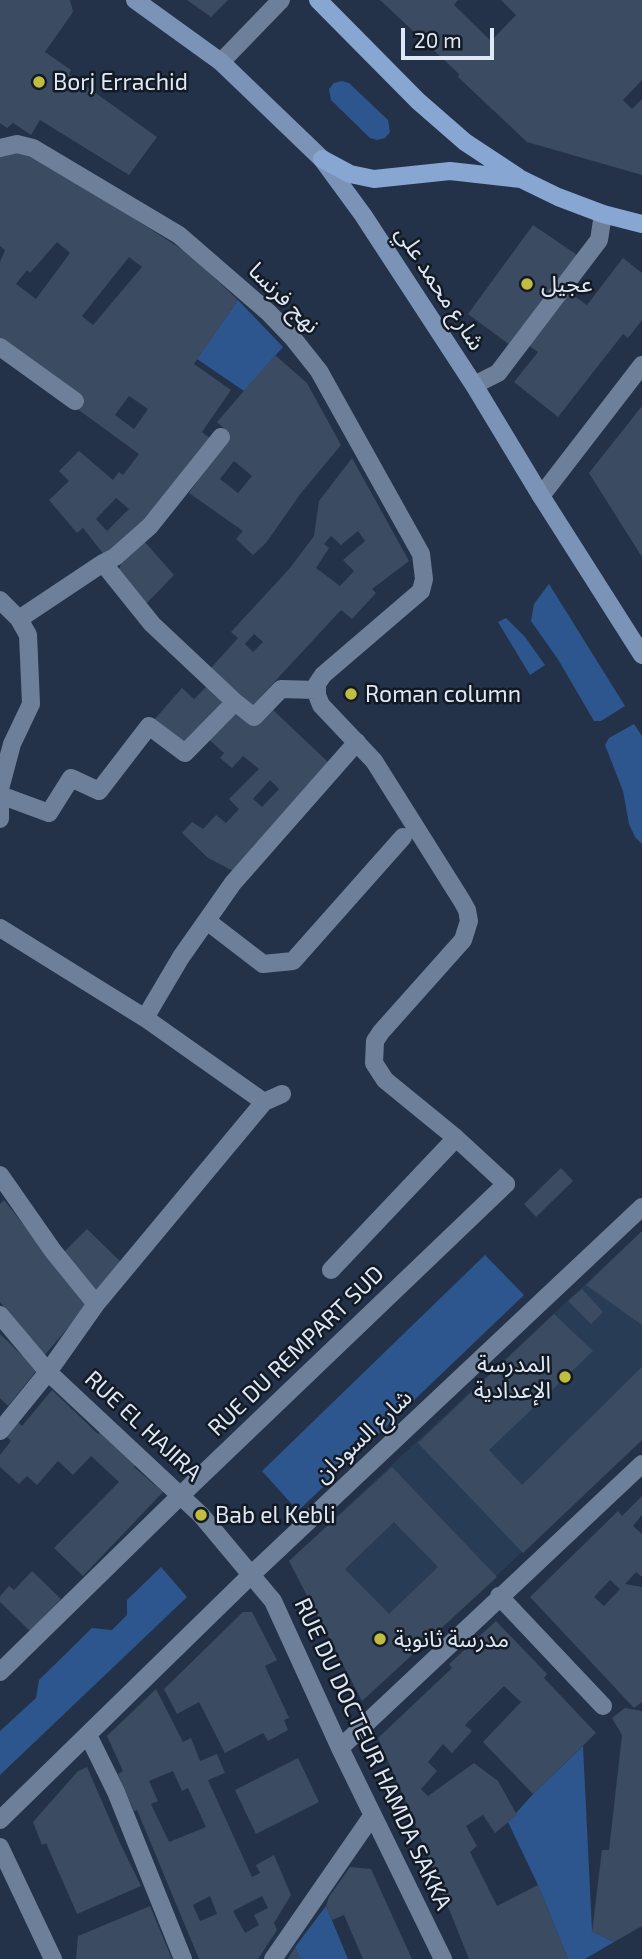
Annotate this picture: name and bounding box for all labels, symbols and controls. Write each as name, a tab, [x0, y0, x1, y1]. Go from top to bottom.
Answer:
scale bar	[404, 14, 497, 58]
text: 20 m	[414, 27, 462, 52]
place label: Borj Errachid	[53, 68, 188, 96]
marker: Borj Errachid	[31, 74, 47, 90]
street label: شارع محمد علي	[390, 221, 490, 355]
street label: نهج فرنسا	[243, 257, 325, 339]
place label: عجيل	[541, 270, 593, 298]
marker: عجيل	[519, 276, 535, 292]
place label: Roman column	[365, 680, 521, 708]
marker: Roman column	[343, 686, 359, 702]
street label: RUE DU REMPART SUD	[202, 1260, 390, 1442]
place label: المدرسة الإعدادية	[474, 1350, 551, 1404]
street label: RUE EL HAJIRA	[79, 1365, 207, 1487]
marker: المدرسة الإعدادية	[557, 1369, 573, 1385]
street label: شارع السودان	[308, 1384, 418, 1488]
place label: Bab el Kebli	[215, 1501, 336, 1529]
marker: Bab el Kebli	[193, 1507, 209, 1523]
street label: RUE DU DOCTEUR HAMDA SAKKA	[288, 1594, 458, 1914]
place label: مدرسة ثانوية	[394, 1625, 509, 1653]
marker: مدرسة ثانوية	[372, 1631, 388, 1647]

